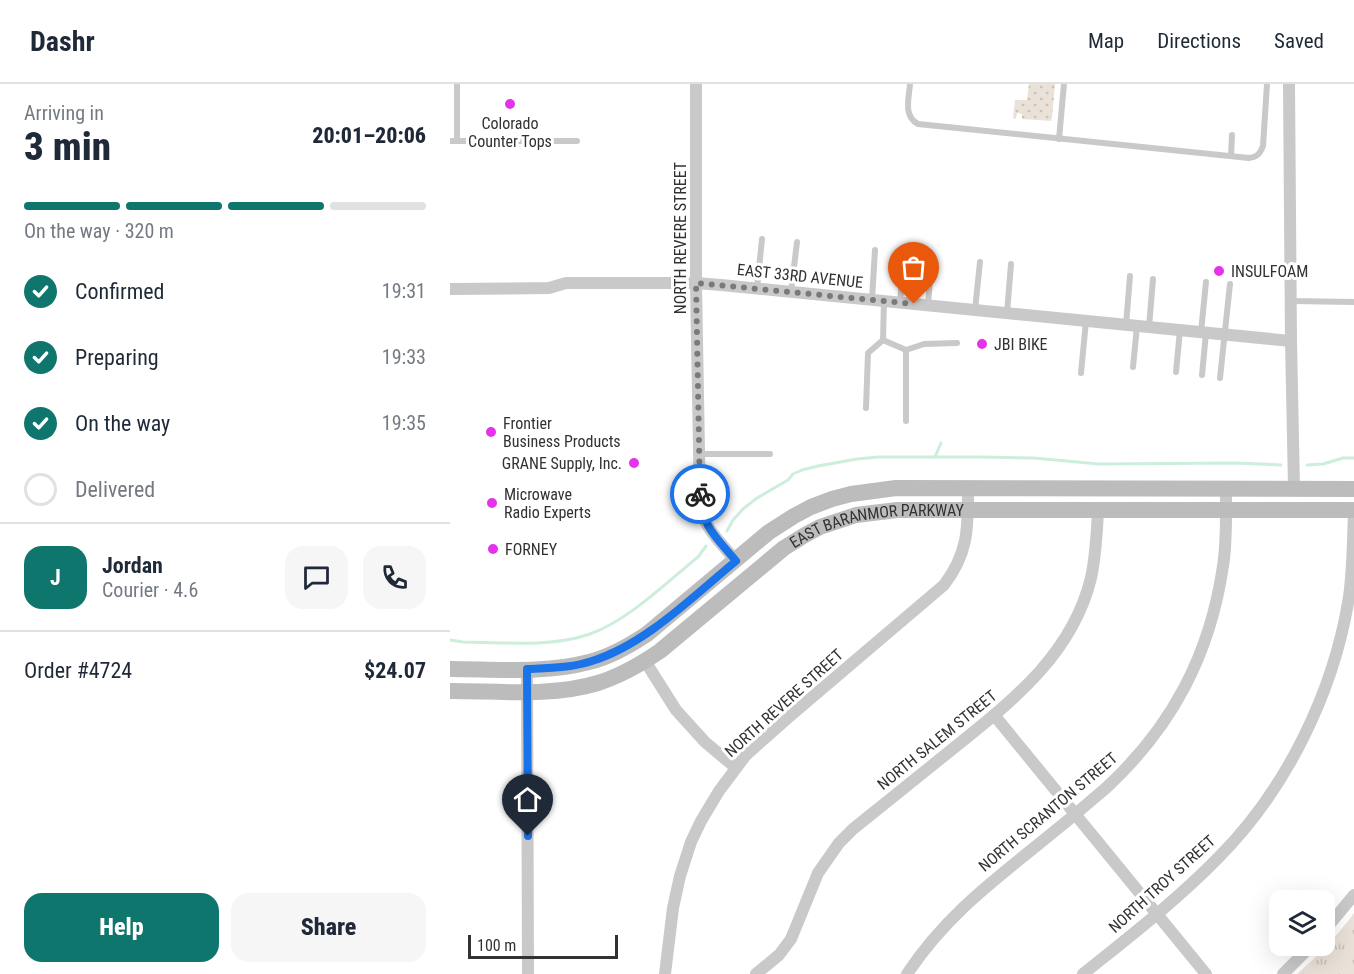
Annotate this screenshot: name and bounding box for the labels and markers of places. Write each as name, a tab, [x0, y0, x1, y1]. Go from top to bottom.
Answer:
marker: Colorado Counter Tops	[503, 97, 517, 111]
place label: Colorado Counter Tops	[468, 114, 552, 151]
pin	[888, 242, 939, 304]
place label: INSULFOAM	[1231, 262, 1308, 281]
marker: INSULFOAM	[1212, 264, 1226, 278]
place label: JBI BIKE	[994, 335, 1048, 354]
marker: JBI BIKE	[975, 337, 989, 351]
place label: Frontier Business Products	[503, 414, 621, 451]
marker: Frontier Business Products	[484, 425, 498, 439]
place label: GRANE Supply, Inc.	[502, 454, 622, 473]
marker: GRANE Supply, Inc.	[627, 456, 641, 470]
place label: Microwave Radio Experts	[504, 485, 591, 522]
marker: Microwave Radio Experts	[485, 496, 499, 510]
place label: FORNEY	[505, 540, 558, 559]
marker: FORNEY	[486, 542, 500, 556]
pin	[502, 774, 553, 836]

